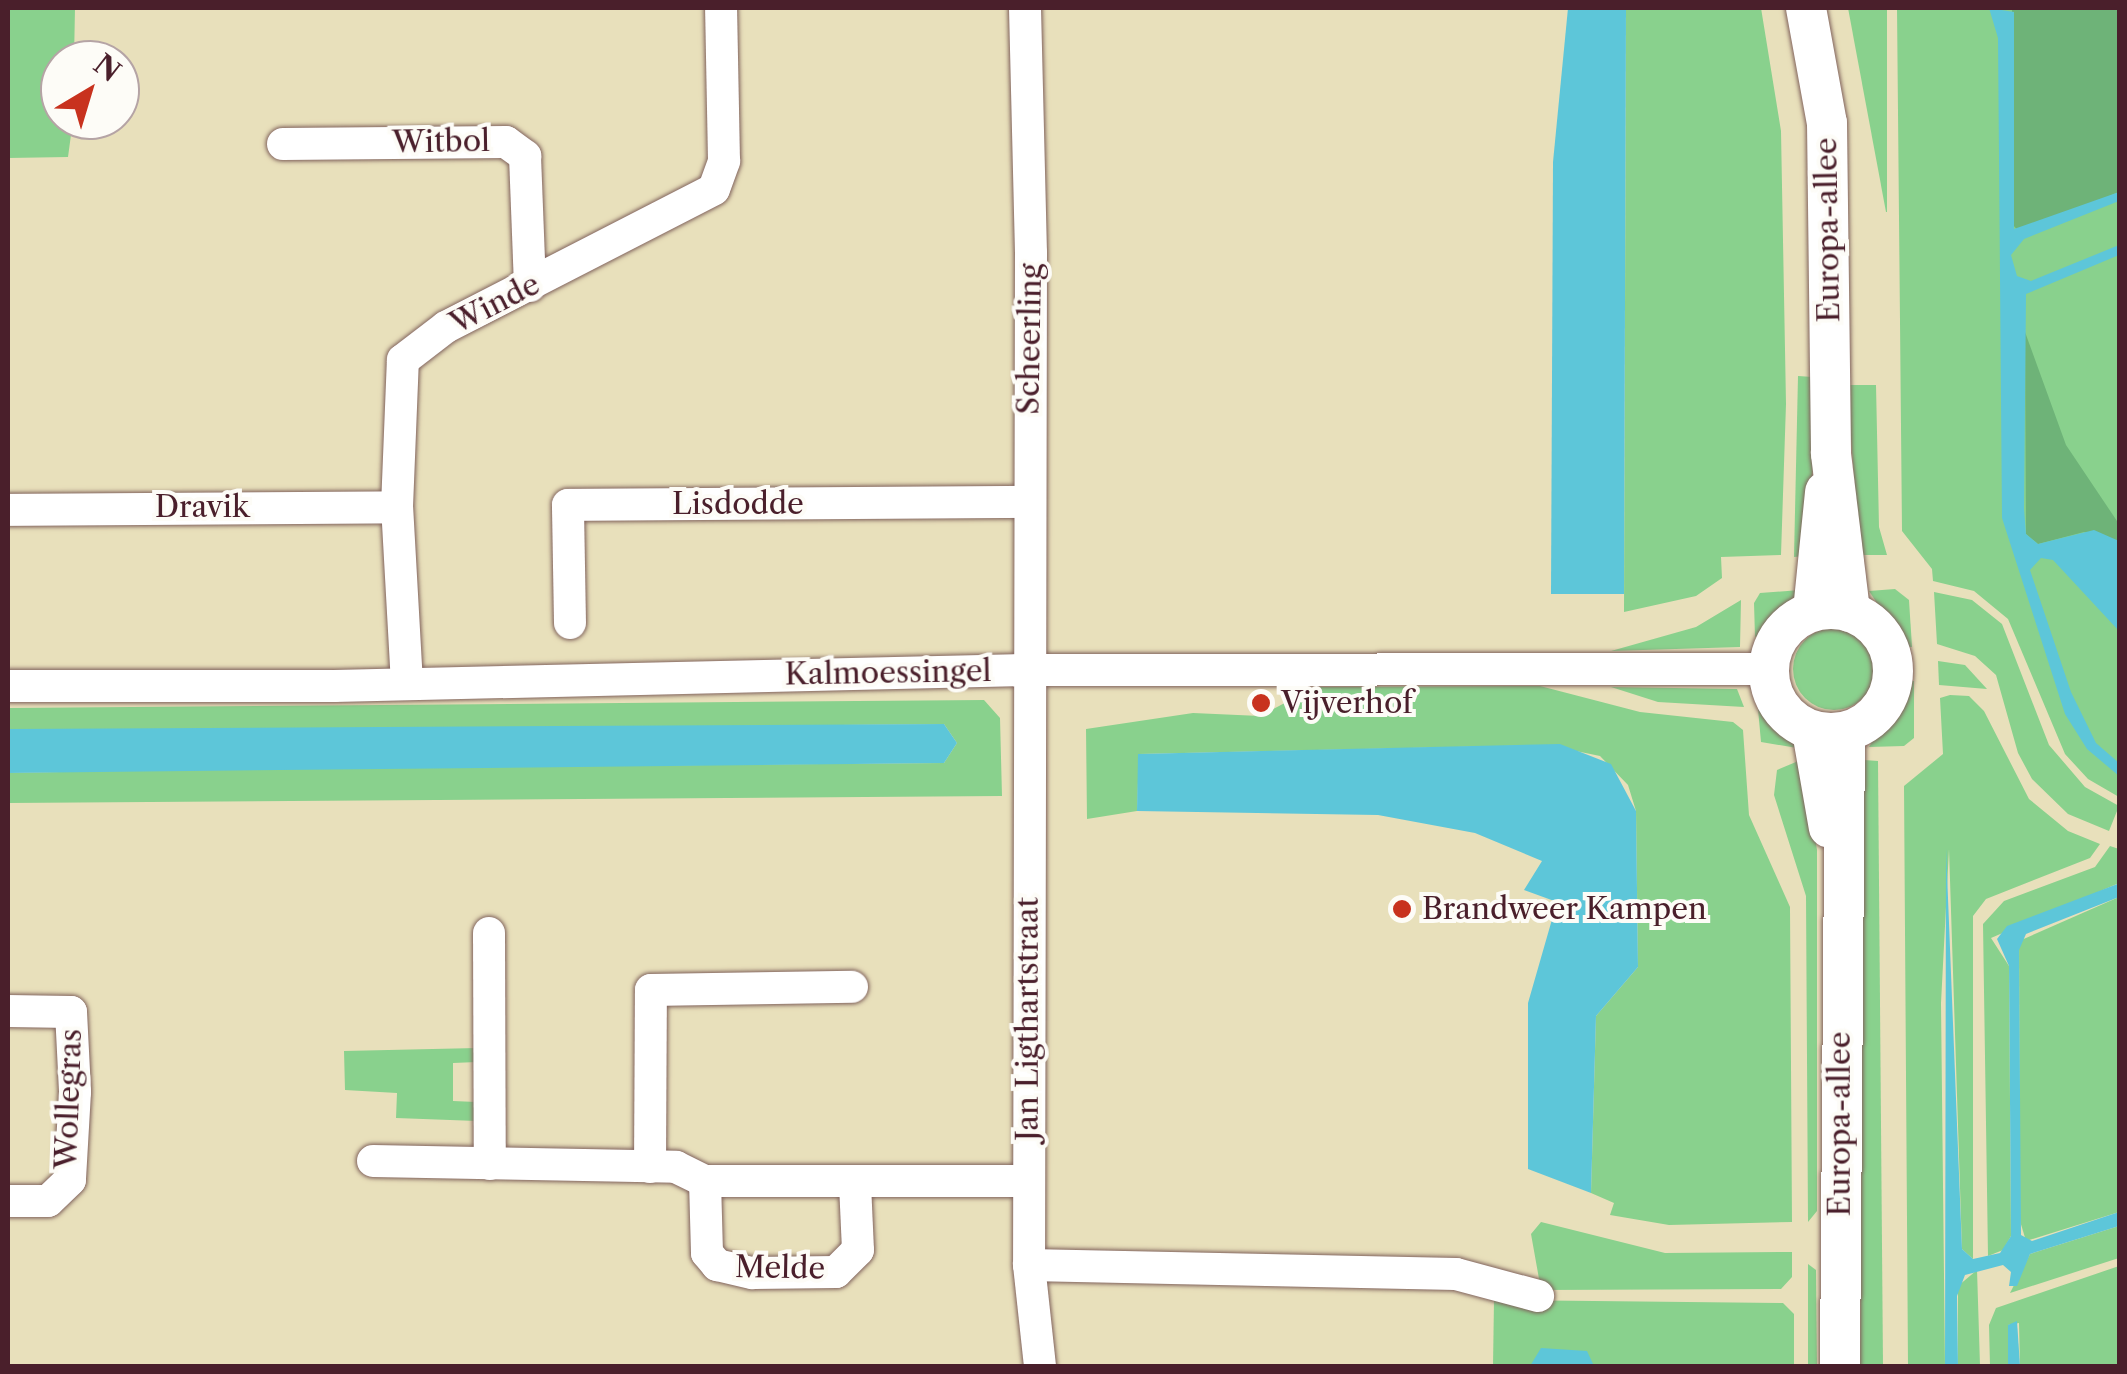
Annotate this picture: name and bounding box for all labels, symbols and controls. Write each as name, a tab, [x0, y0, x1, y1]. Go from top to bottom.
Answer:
north arrow	[40, 40, 140, 140]
text: N	[87, 47, 127, 89]
street label: Witbol	[392, 123, 490, 161]
street label: Europa-allee	[1808, 137, 1848, 323]
street label: Scheerling	[1011, 263, 1049, 415]
street label: Winde	[444, 266, 546, 342]
street label: Lisdodde	[672, 486, 804, 522]
street label: Dravik	[155, 489, 249, 525]
street label: Kalmoessingel	[784, 653, 992, 693]
place label: Vijverhof	[1281, 685, 1413, 721]
marker: Vijverhof	[1250, 692, 1272, 714]
place label: Brandweer Kampen	[1422, 891, 1707, 927]
street label: Jan Ligthartstraat	[1010, 897, 1046, 1141]
marker: Brandweer Kampen	[1391, 898, 1413, 920]
street label: Wollegras	[49, 1028, 89, 1170]
street label: Europa-allee	[1822, 1031, 1858, 1217]
street label: Melde	[734, 1249, 826, 1287]

